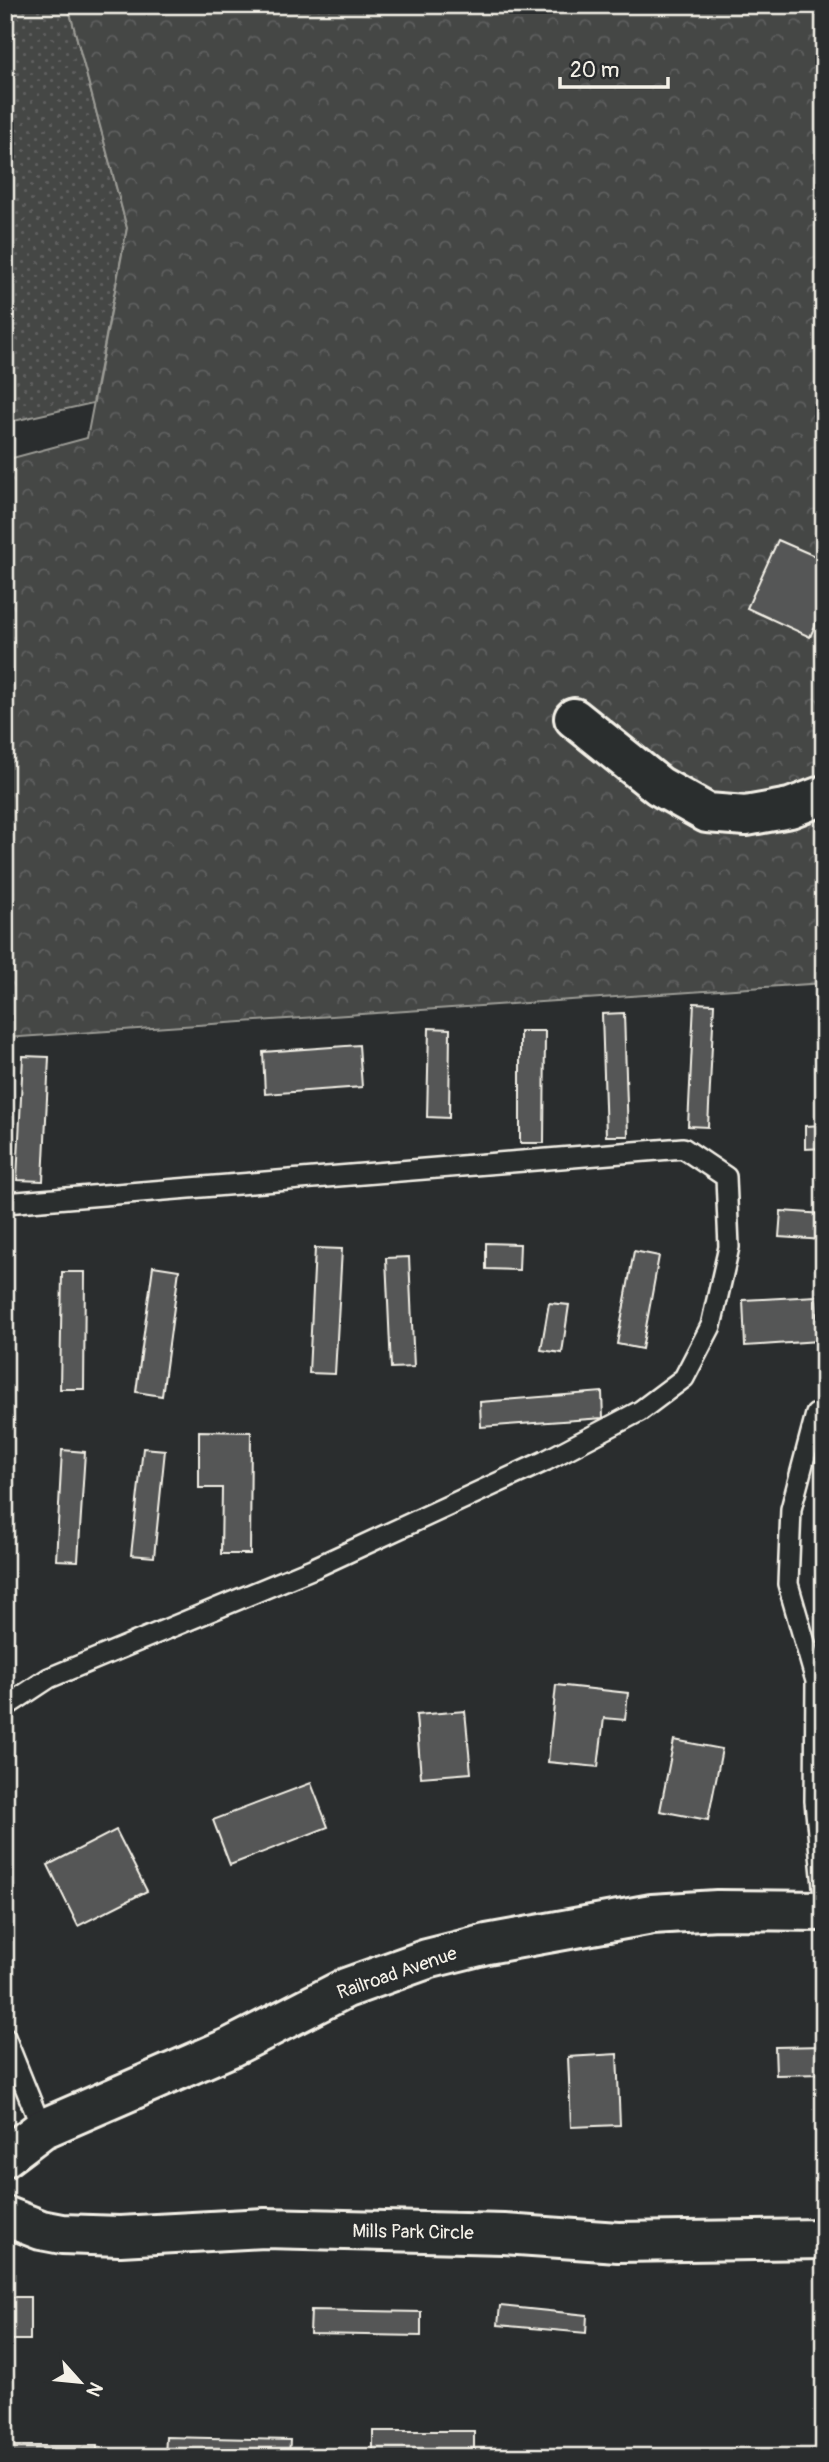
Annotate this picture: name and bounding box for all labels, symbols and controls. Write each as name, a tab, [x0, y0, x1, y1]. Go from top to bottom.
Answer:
scale bar	[560, 46, 668, 90]
text: 20 m	[570, 57, 619, 84]
street label: Railroad Avenue	[334, 1941, 461, 2005]
street label: Mills Park Circle	[352, 2219, 475, 2245]
north arrow	[46, 2346, 116, 2416]
text: N	[81, 2378, 108, 2401]

